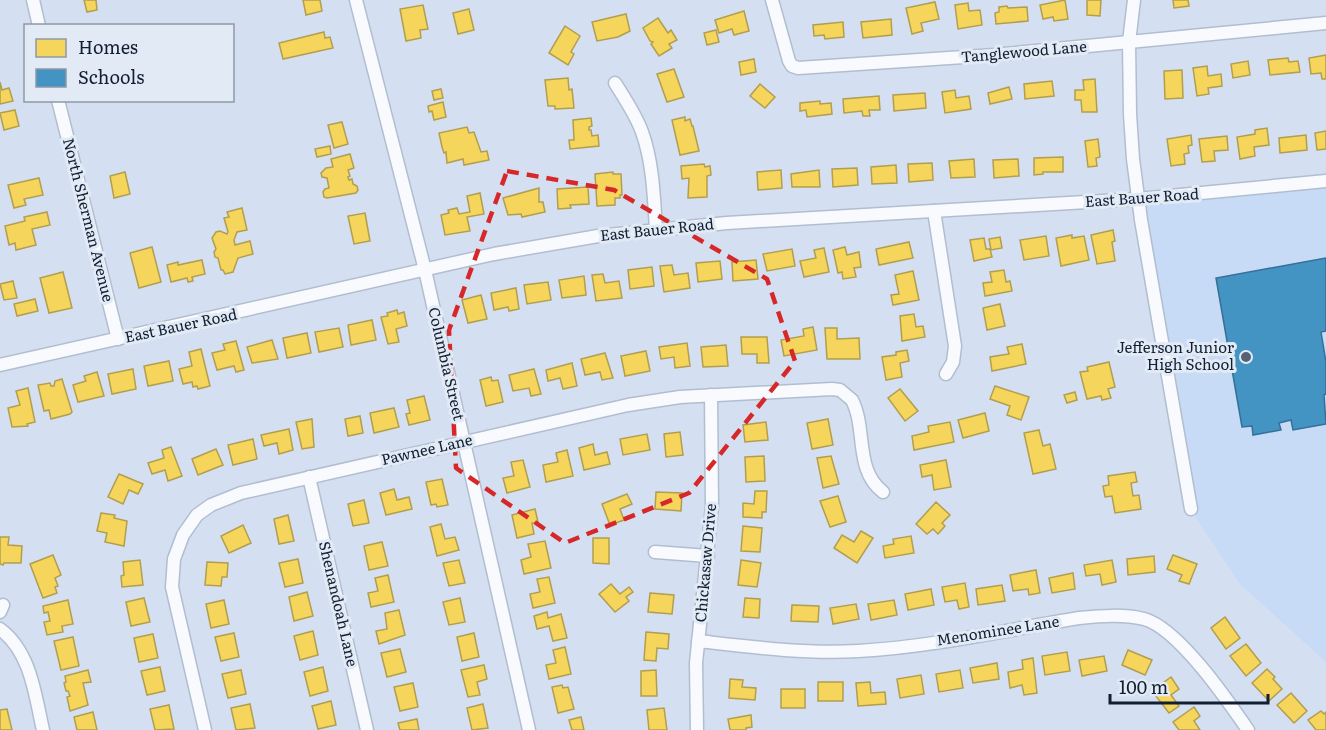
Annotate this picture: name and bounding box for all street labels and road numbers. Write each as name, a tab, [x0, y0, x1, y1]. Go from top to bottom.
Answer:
street label: Tanglewood Lane	[960, 34, 1088, 67]
street label: North Sherman Avenue	[58, 135, 121, 304]
street label: East Bauer Road	[1084, 181, 1200, 212]
street label: East Bauer Road	[599, 211, 715, 246]
street label: East Bauer Road	[122, 301, 239, 348]
street label: Columbia Street	[423, 305, 472, 423]
street label: Pawnee Lane	[379, 427, 475, 470]
street label: Chickasaw Drive	[688, 502, 721, 623]
street label: Shenandoah Lane	[314, 539, 365, 669]
street label: Menominee Lane	[935, 608, 1061, 651]

